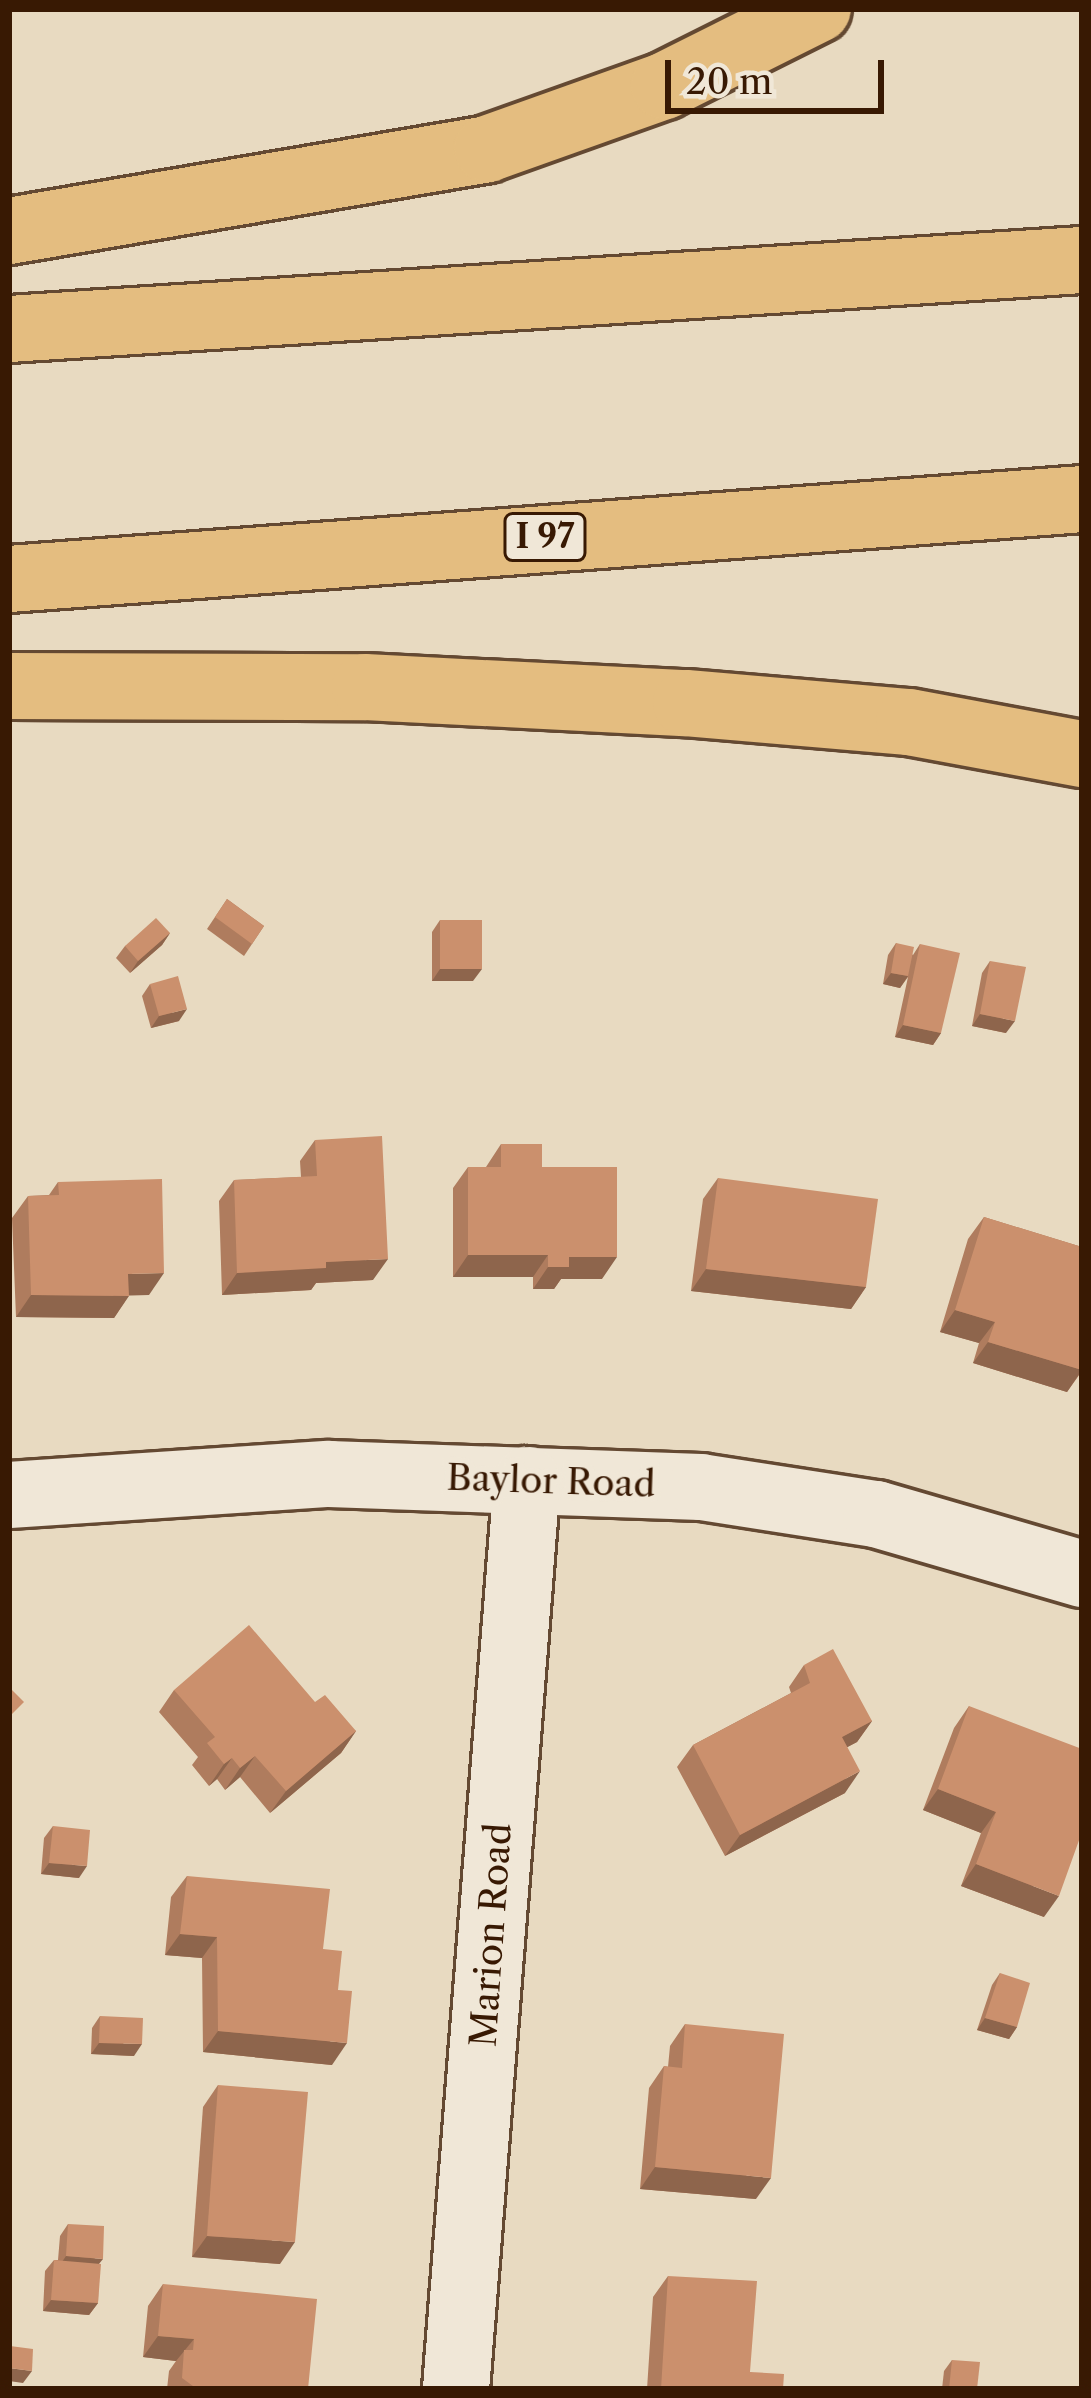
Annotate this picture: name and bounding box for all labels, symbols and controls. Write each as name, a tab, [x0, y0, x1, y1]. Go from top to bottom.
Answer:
scale bar	[671, 36, 890, 110]
text: 20 m	[686, 59, 773, 103]
road number: I 97	[503, 510, 587, 564]
street label: Baylor Road	[445, 1456, 657, 1506]
street label: Marion Road	[462, 1822, 520, 2048]

